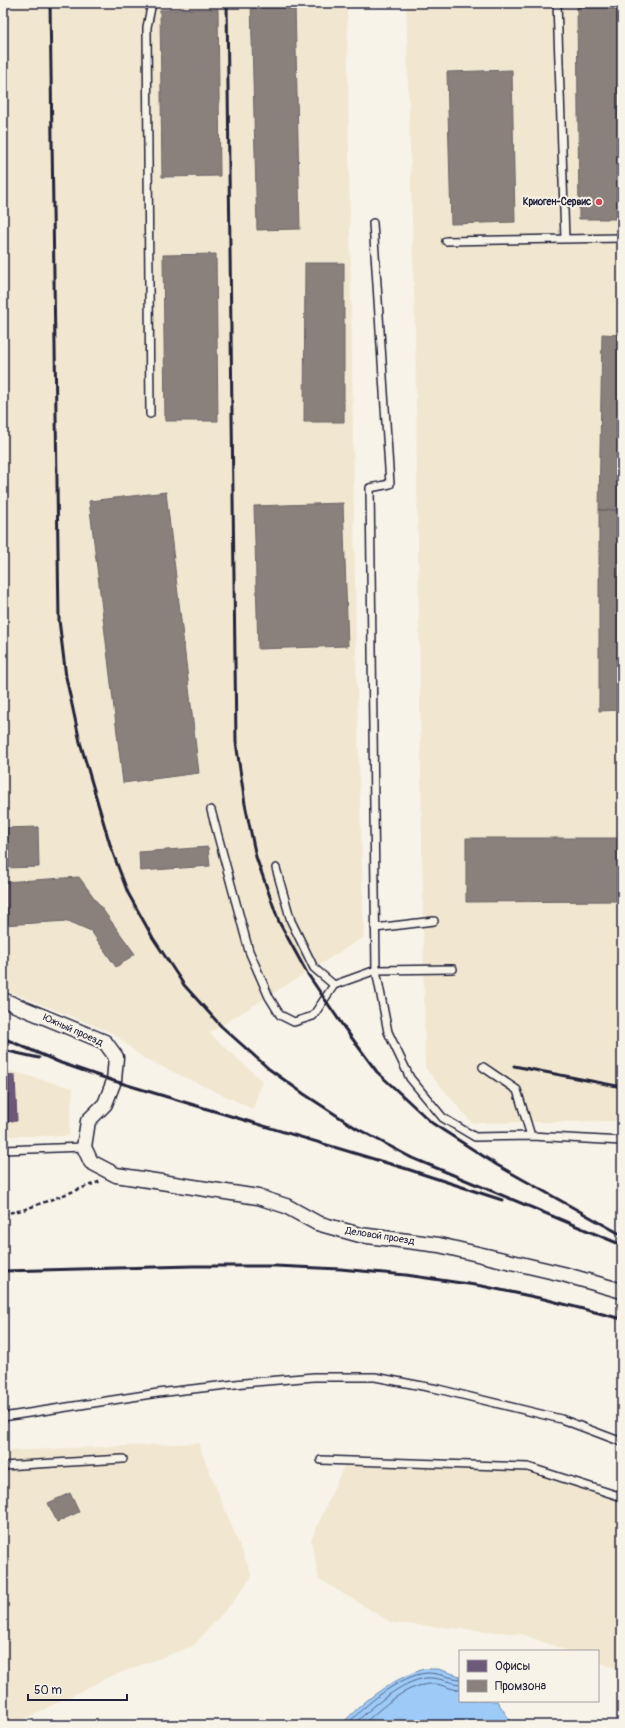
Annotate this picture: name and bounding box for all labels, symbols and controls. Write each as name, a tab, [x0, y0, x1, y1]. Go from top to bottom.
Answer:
place label: Криоген-Сервис	[523, 196, 591, 208]
marker: Криоген-Сервис	[594, 197, 604, 207]
street label: Южный проезд	[41, 1011, 105, 1049]
street label: Деловой проезд	[344, 1224, 415, 1247]
legend	[459, 1650, 599, 1702]
text: Офисы	[495, 1659, 531, 1674]
scale bar	[28, 1676, 127, 1702]
text: Промзона	[495, 1679, 546, 1694]
text: 50 m	[34, 1683, 62, 1698]

